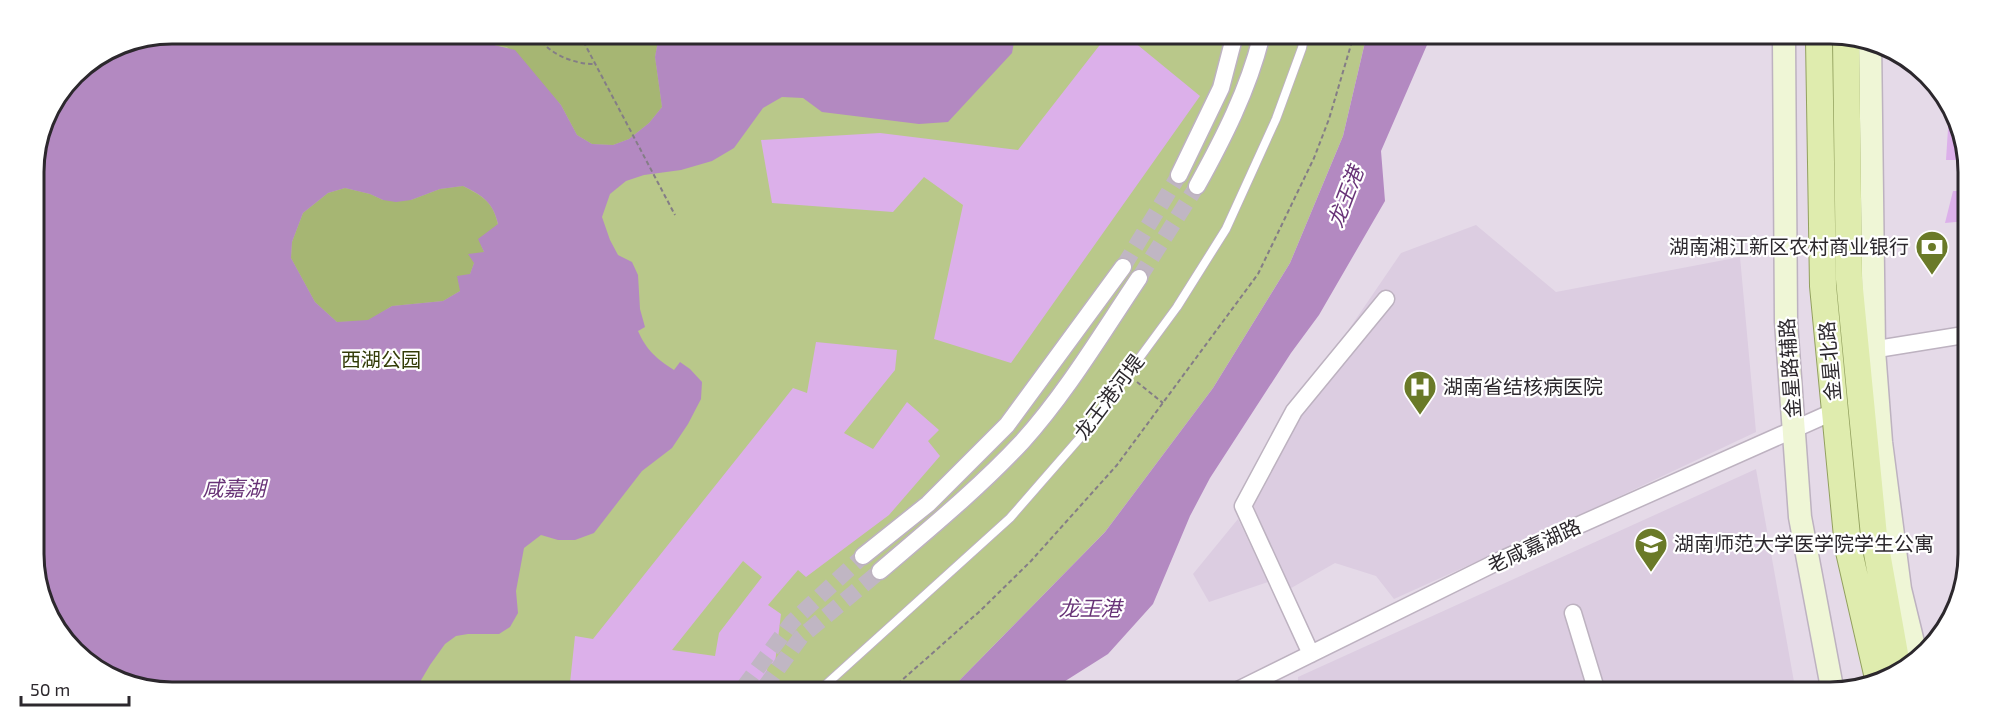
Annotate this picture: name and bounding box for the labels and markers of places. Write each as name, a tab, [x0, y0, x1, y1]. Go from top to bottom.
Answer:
bank icon: 湖南湘江新区农村商业银行	[1914, 229, 1950, 276]
place label: 湖南湘江新区农村商业银行	[1669, 234, 1909, 258]
hospital icon: 湖南省结核病医院	[1402, 369, 1438, 416]
place label: 湖南省结核病医院	[1443, 374, 1603, 398]
school or university icon: 湖南师范大学医学院学生公寓	[1633, 526, 1669, 573]
place label: 湖南师范大学医学院学生公寓	[1674, 531, 1934, 555]

